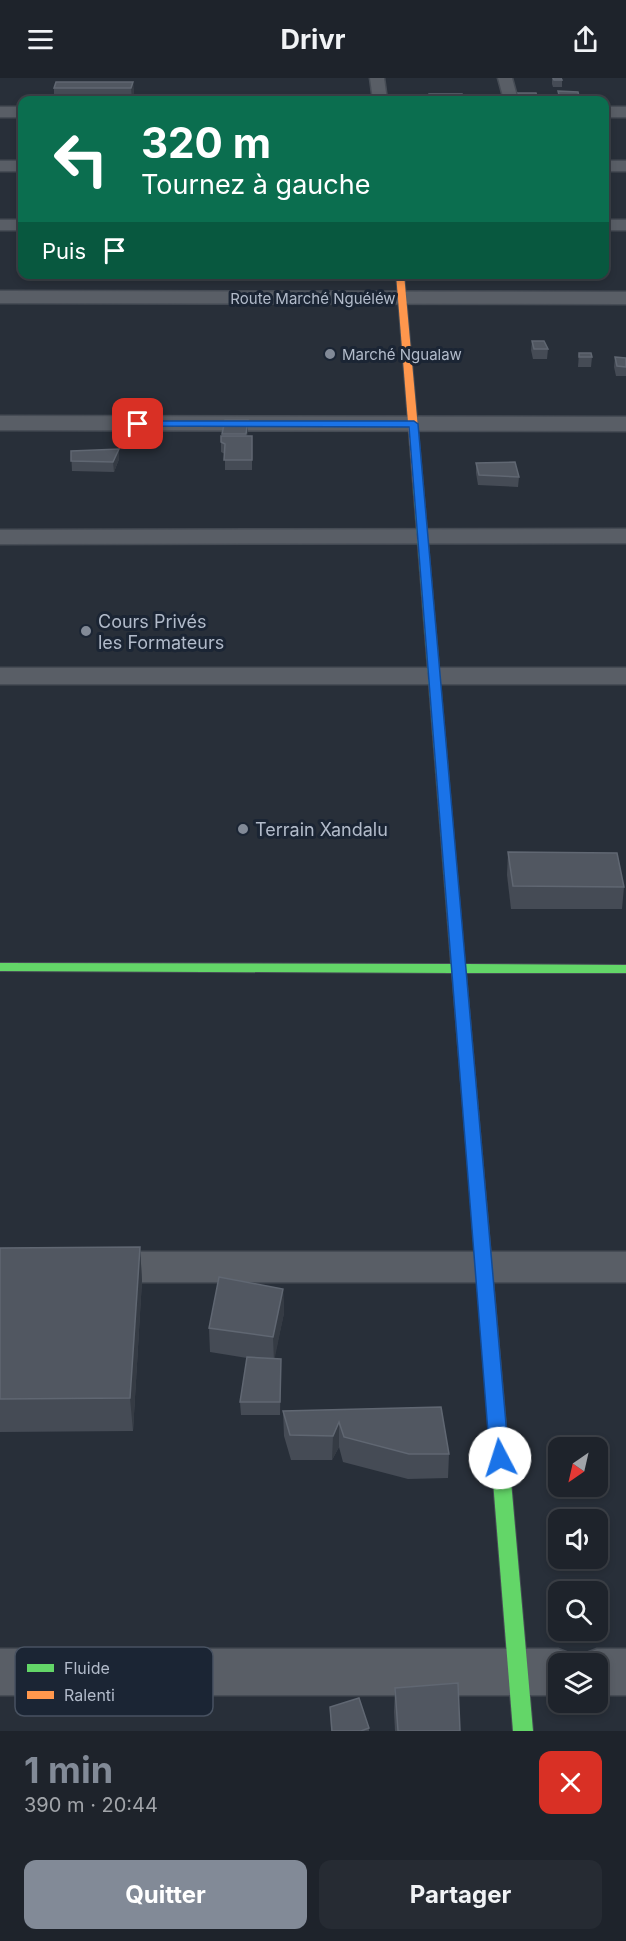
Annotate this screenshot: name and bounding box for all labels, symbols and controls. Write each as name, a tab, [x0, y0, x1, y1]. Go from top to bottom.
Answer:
icon: menu	[24, 23, 57, 56]
text: Drivr	[280, 23, 346, 56]
icon: share	[569, 23, 602, 56]
text: 320 m	[141, 117, 271, 168]
icon: left	[42, 120, 120, 198]
text: Tournez à gauche	[141, 168, 370, 201]
icon: arrive	[98, 234, 131, 267]
text: Puis	[42, 238, 86, 264]
street label: Route Marché Nguéléw	[230, 289, 396, 308]
place label: Marché Ngualaw	[342, 345, 462, 364]
marker: Marché Ngualaw	[323, 347, 337, 361]
pin	[112, 398, 163, 449]
icon: arrive	[121, 407, 154, 440]
place label: Cours Privés les Formateurs	[98, 611, 224, 653]
marker: Cours Privés les Formateurs	[79, 624, 93, 638]
place label: Terrain Xandalu	[255, 819, 388, 840]
marker: Terrain Xandalu	[236, 822, 250, 836]
position arrow	[468, 1426, 532, 1490]
north arrow	[548, 1437, 608, 1497]
map controls	[548, 1437, 608, 1713]
button: sound	[548, 1509, 608, 1569]
button: search	[548, 1581, 608, 1641]
legend	[15, 1647, 213, 1716]
button: layers	[548, 1653, 608, 1713]
text: Fluide	[64, 1658, 110, 1678]
text: Ralenti	[64, 1685, 115, 1705]
text: 1 min	[24, 1748, 113, 1792]
button: close	[539, 1751, 602, 1814]
text: 390 m · 20:44	[24, 1793, 158, 1817]
button: Quitter	[24, 1860, 307, 1929]
button: Partager	[319, 1860, 602, 1929]

